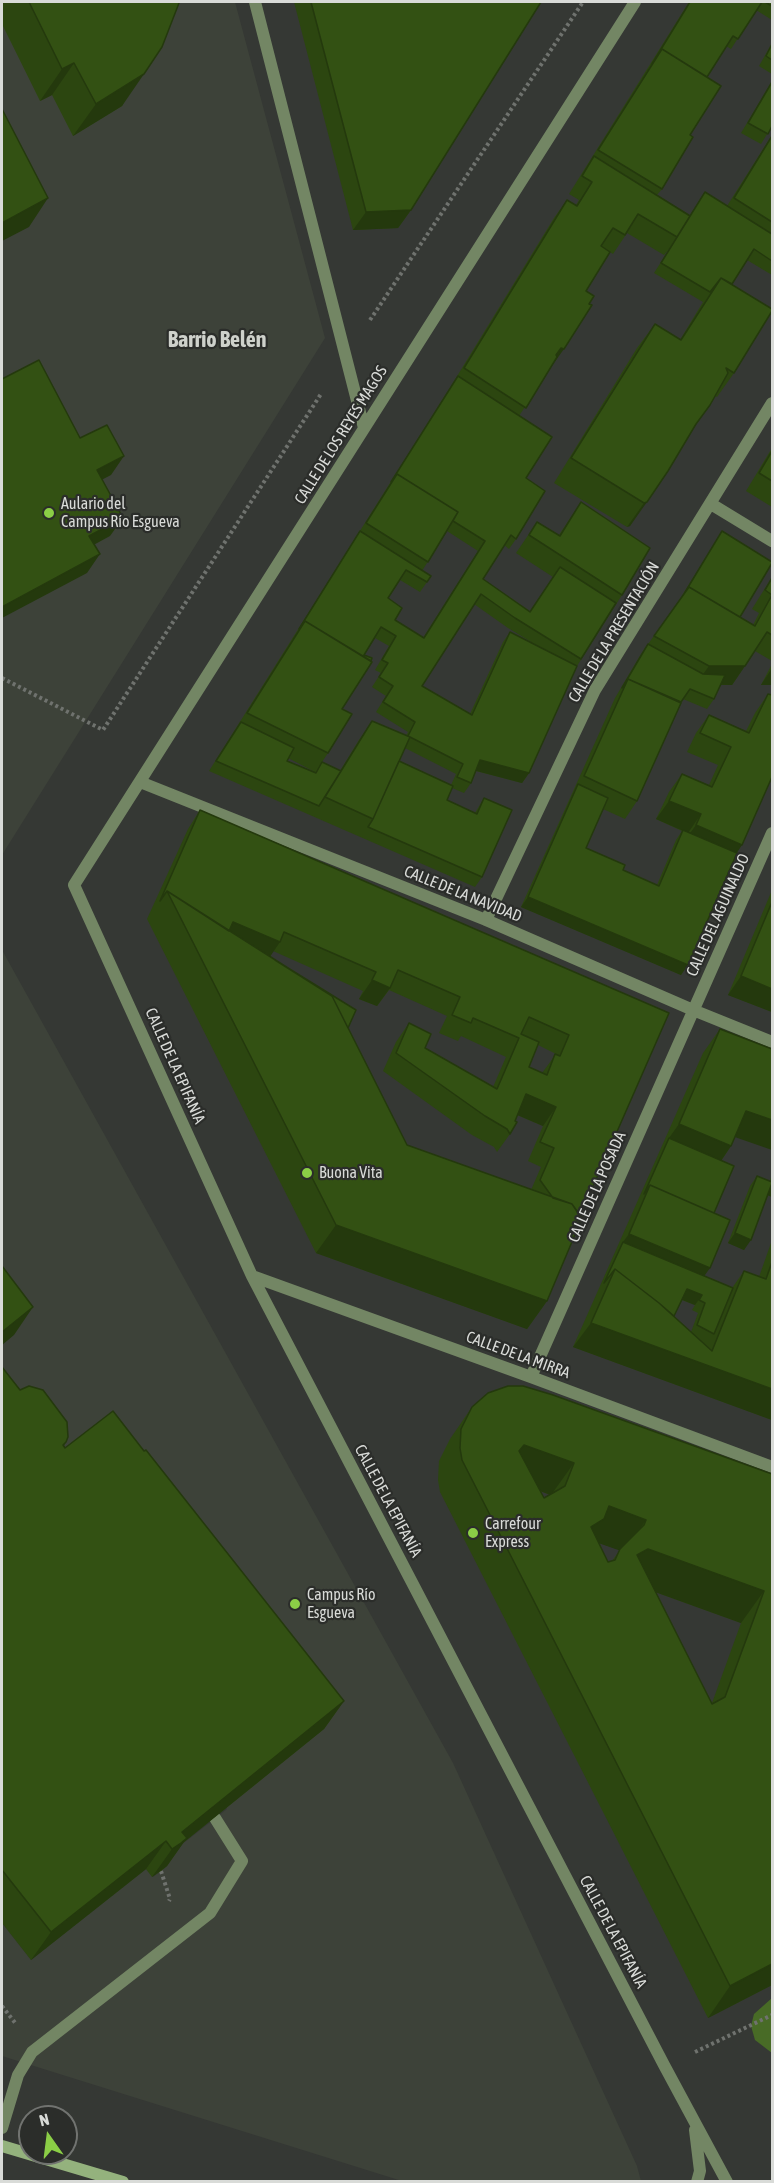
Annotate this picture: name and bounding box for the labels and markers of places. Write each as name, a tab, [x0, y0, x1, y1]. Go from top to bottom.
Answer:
place label: Aulario del Campus Río Esgueva	[61, 494, 180, 532]
marker: Aulario del Campus Río Esgueva	[42, 506, 56, 520]
place label: Buona Vita	[319, 1163, 383, 1183]
marker: Buona Vita	[300, 1166, 314, 1180]
place label: Carrefour Express	[485, 1514, 541, 1552]
marker: Carrefour Express	[466, 1526, 480, 1540]
place label: Campus Río Esgueva	[307, 1585, 376, 1623]
marker: Campus Río Esgueva	[288, 1597, 302, 1611]

